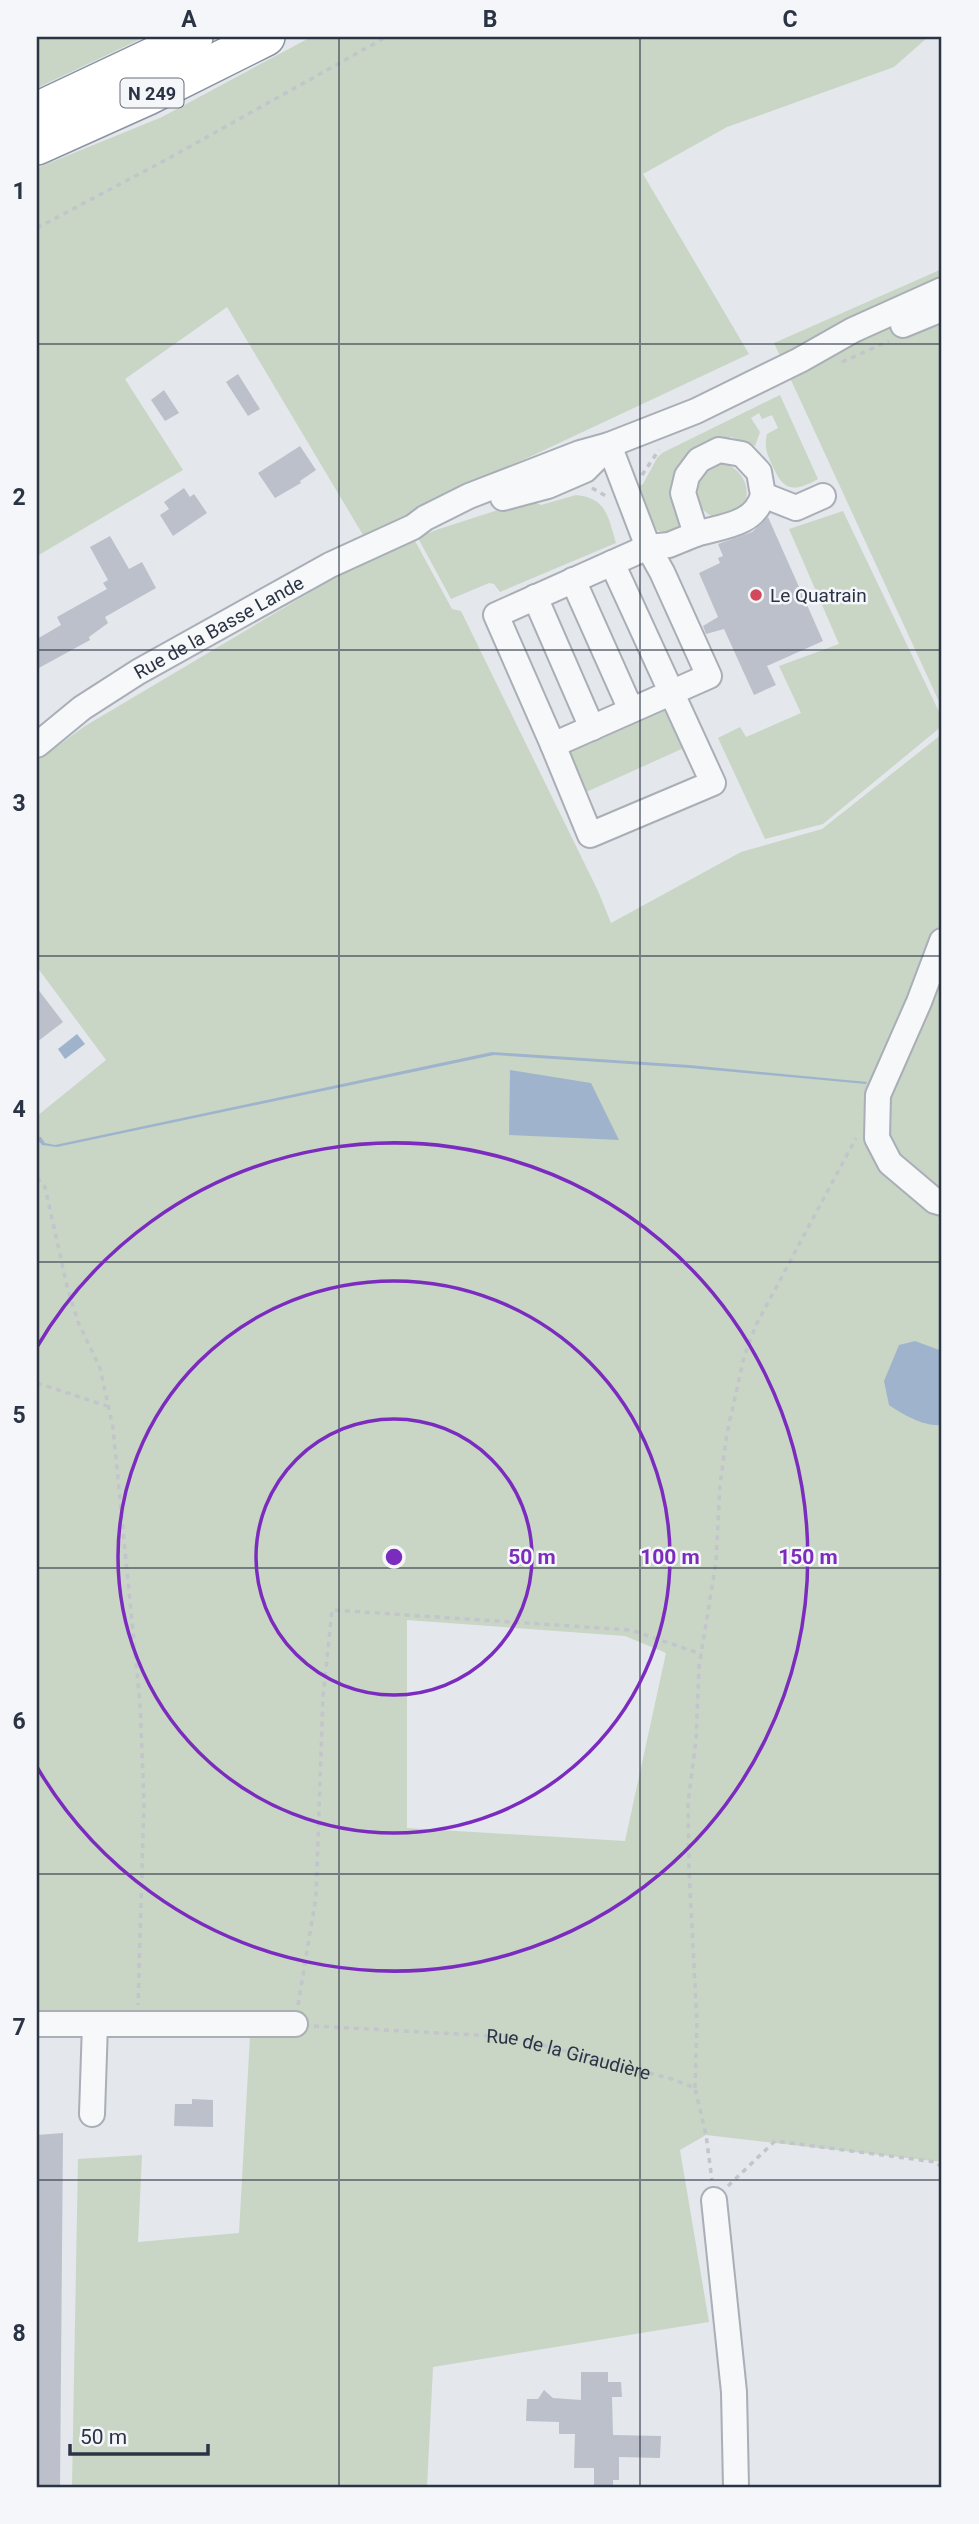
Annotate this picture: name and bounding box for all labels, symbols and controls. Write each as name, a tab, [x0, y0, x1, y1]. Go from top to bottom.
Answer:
text: A	[181, 6, 197, 33]
text: B	[483, 6, 497, 33]
text: C	[782, 6, 798, 33]
road number: N 249	[120, 78, 184, 108]
text: 1	[12, 178, 26, 205]
text: 2	[12, 484, 26, 511]
street label: Rue de la Basse Lande	[130, 571, 307, 684]
place label: Le Quatrain	[770, 584, 867, 607]
marker: Le Quatrain	[748, 587, 764, 603]
text: 3	[12, 790, 26, 817]
text: 4	[12, 1096, 26, 1123]
text: 5	[12, 1402, 26, 1429]
centre of rings	[382, 1545, 406, 1569]
text: 50 m	[508, 1545, 556, 1569]
text: 100 m	[640, 1545, 700, 1569]
text: 150 m	[778, 1545, 838, 1569]
text: 6	[12, 1708, 26, 1735]
text: 7	[12, 2014, 26, 2041]
street label: Rue de la Giraudière	[486, 2024, 653, 2084]
text: 8	[12, 2320, 26, 2347]
scale bar	[70, 2412, 208, 2456]
text: 50 m	[80, 2425, 127, 2449]

